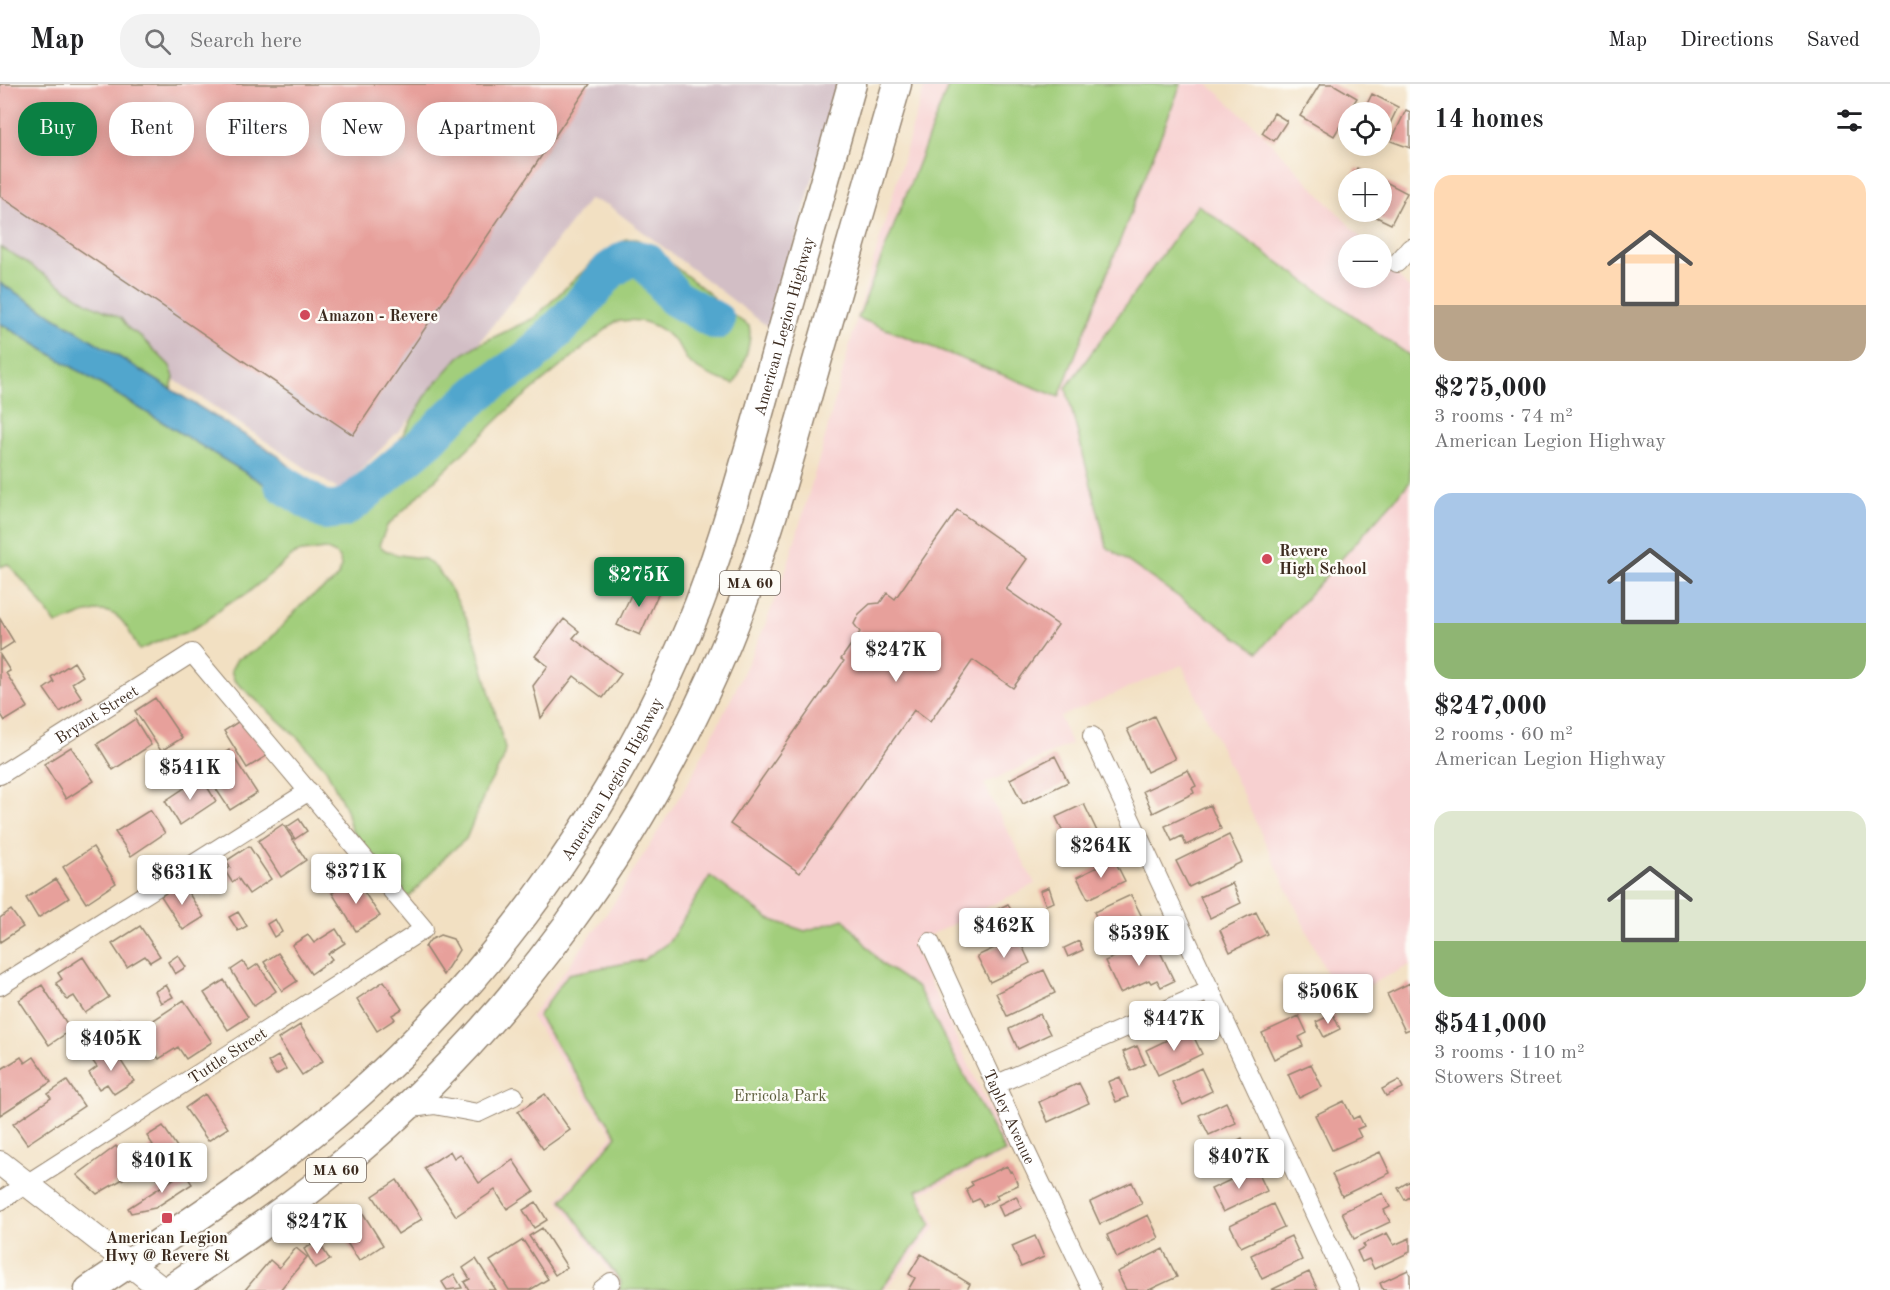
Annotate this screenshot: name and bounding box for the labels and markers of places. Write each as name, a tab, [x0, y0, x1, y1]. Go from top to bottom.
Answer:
marker: Amazon - Revere	[298, 308, 312, 322]
place label: Amazon - Revere	[317, 309, 438, 325]
place label: Revere High School	[1279, 544, 1367, 578]
marker: Revere High School	[1260, 552, 1274, 566]
pin: $275K	[597, 557, 681, 608]
pin: $247K	[854, 632, 938, 683]
pin: $541K	[148, 750, 232, 801]
pin: $264K	[1059, 828, 1143, 879]
pin: $371K	[314, 854, 398, 905]
pin: $631K	[140, 855, 224, 906]
pin: $462K	[962, 908, 1046, 959]
pin: $539K	[1097, 916, 1181, 967]
pin: $506K	[1286, 974, 1370, 1025]
pin: $447K	[1132, 1001, 1216, 1052]
pin: $405K	[69, 1021, 153, 1072]
pin: $407K	[1197, 1139, 1281, 1190]
pin: $401K	[120, 1143, 204, 1194]
pin: $247K	[275, 1204, 359, 1255]
marker: American Legion Hwy @ Revere St	[160, 1211, 174, 1225]
place label: American Legion Hwy @ Revere St	[104, 1231, 230, 1265]

